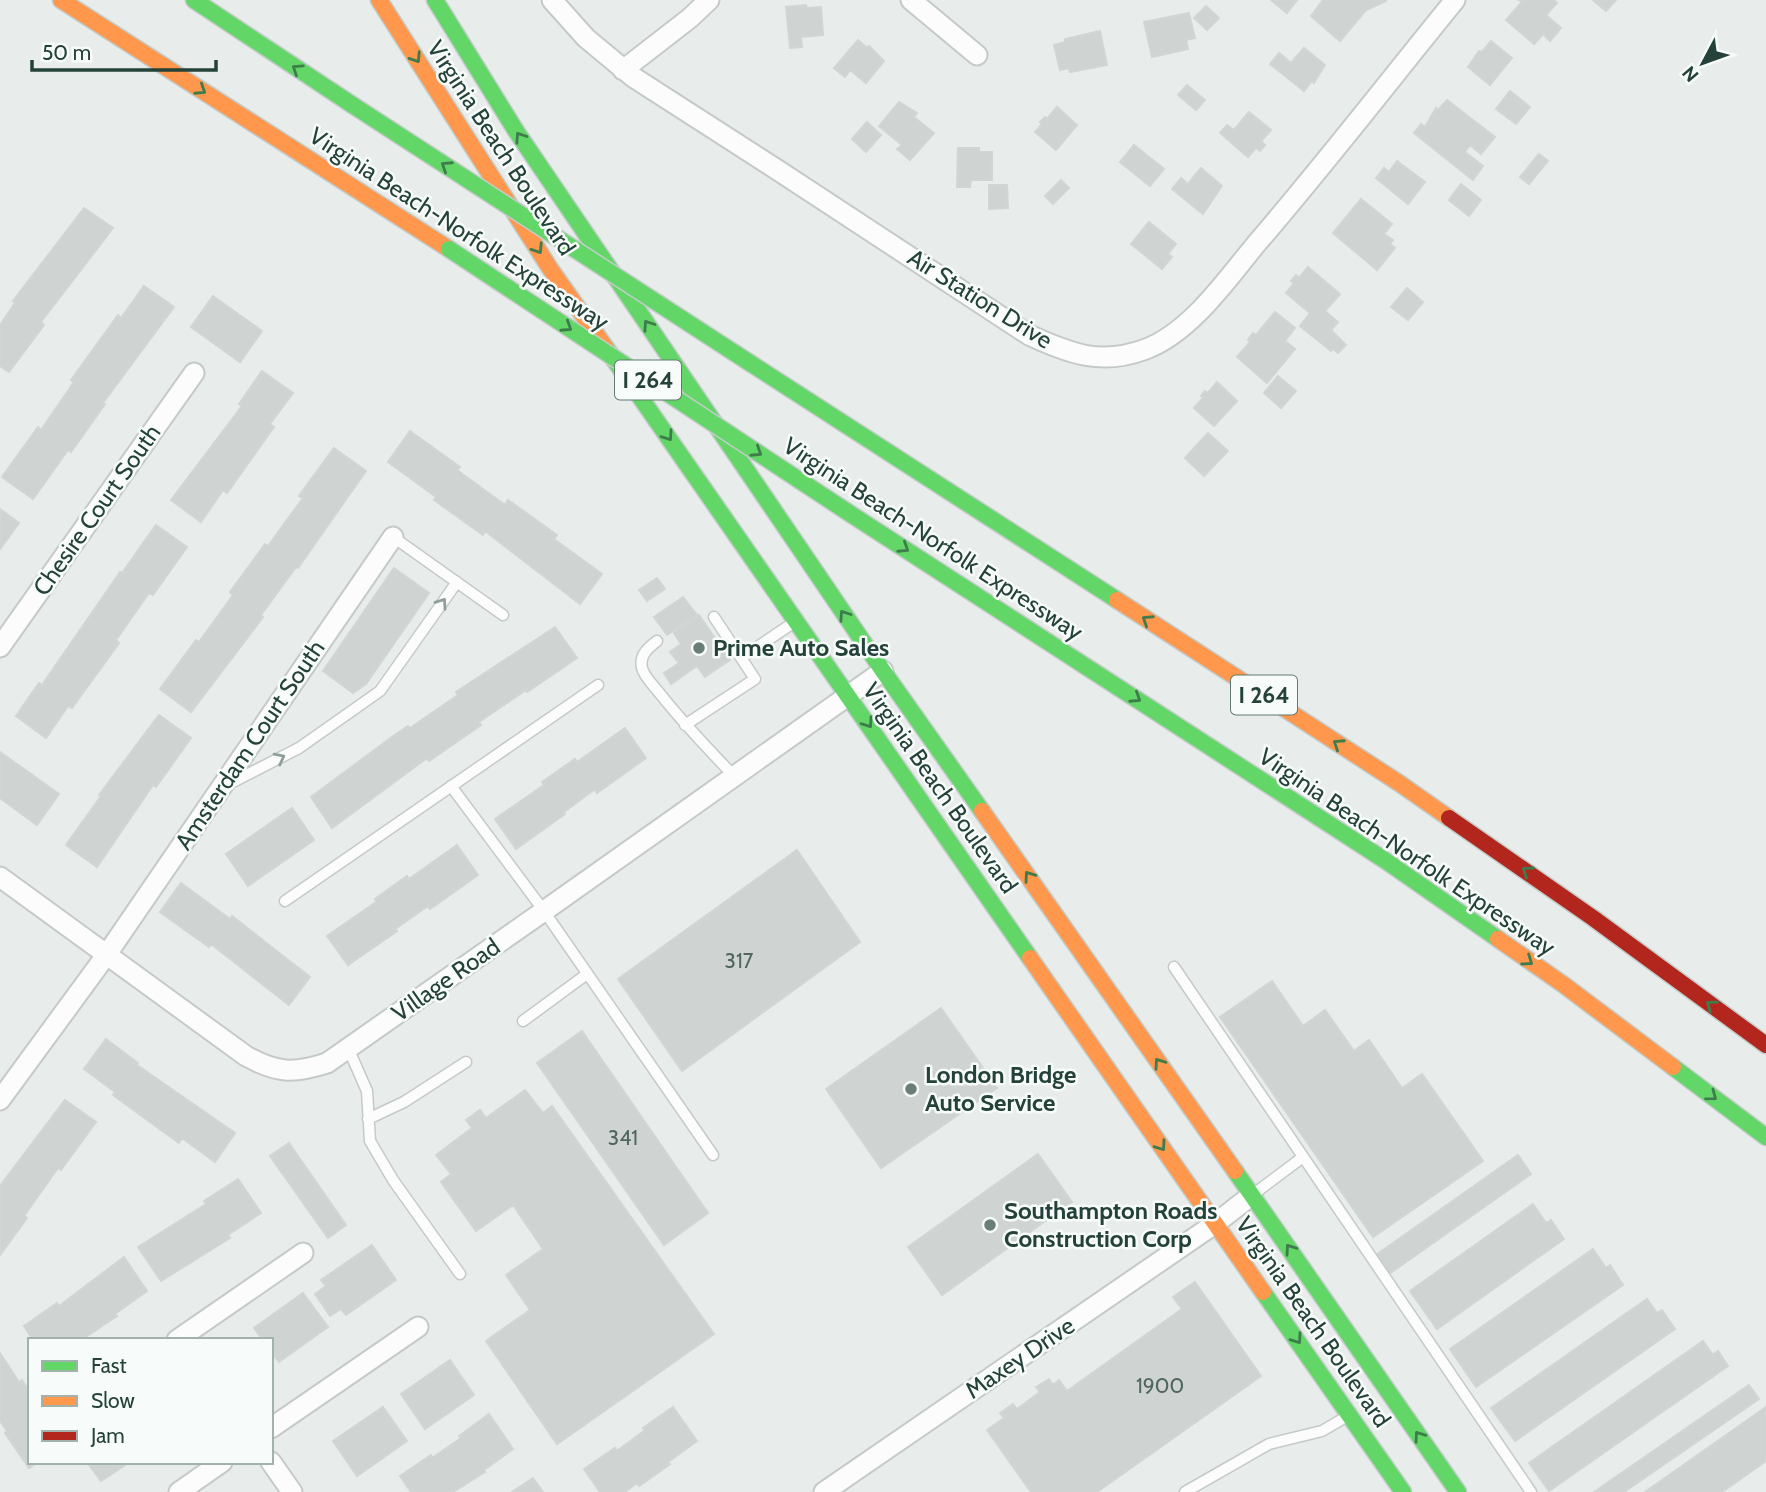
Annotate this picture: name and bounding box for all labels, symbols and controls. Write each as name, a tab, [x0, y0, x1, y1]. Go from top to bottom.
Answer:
scale bar	[32, 28, 215, 72]
north arrow	[1668, 28, 1738, 98]
street label: Virginia Beach Boulevard	[421, 35, 582, 261]
text: 50 m	[42, 40, 91, 65]
one-way arrow	[407, 50, 420, 63]
text: N	[1677, 61, 1704, 86]
one-way arrow	[292, 64, 305, 77]
one-way arrow	[194, 81, 207, 94]
street label: Virginia Beach-Norfolk Expressway	[304, 121, 615, 336]
one-way arrow	[516, 131, 529, 144]
one-way arrow	[441, 162, 454, 174]
one-way arrow	[530, 242, 543, 255]
street label: Air Station Drive	[903, 243, 1058, 355]
one-way arrow	[559, 318, 572, 331]
one-way arrow	[643, 320, 656, 333]
road number: I 264	[615, 360, 681, 400]
street label: Chesire Court South	[27, 419, 166, 601]
one-way arrow	[660, 428, 672, 441]
street label: Virginia Beach-Norfolk Expressway	[778, 431, 1089, 646]
one-way arrow	[749, 443, 762, 456]
one-way arrow	[896, 539, 909, 552]
one-way arrow	[434, 598, 446, 611]
one-way arrow	[840, 610, 852, 623]
one-way arrow	[1142, 615, 1155, 628]
place label: Prime Auto Sales	[713, 633, 889, 662]
street label: Amsterdam Court South	[169, 634, 331, 855]
marker: Prime Auto Sales	[691, 640, 707, 656]
road number: I 264	[1231, 676, 1297, 715]
street label: Virginia Beach Boulevard	[857, 677, 1024, 899]
one-way arrow	[1128, 690, 1141, 703]
one-way arrow	[860, 715, 872, 728]
one-way arrow	[1333, 739, 1346, 752]
street label: Virginia Beach-Norfolk Expressway	[1254, 741, 1561, 962]
one-way arrow	[273, 752, 285, 766]
one-way arrow	[1522, 867, 1535, 879]
one-way arrow	[1025, 871, 1037, 884]
street label: Village Road	[386, 932, 505, 1027]
house number: 317	[725, 948, 754, 973]
one-way arrow	[1520, 953, 1533, 965]
one-way arrow	[1706, 1000, 1719, 1013]
one-way arrow	[1155, 1058, 1167, 1071]
place label: London Bridge Auto Service	[925, 1060, 1076, 1117]
marker: London Bridge Auto Service	[903, 1081, 919, 1097]
one-way arrow	[1704, 1087, 1716, 1100]
house number: 341	[608, 1125, 638, 1150]
one-way arrow	[1153, 1138, 1165, 1151]
place label: Southampton Roads Construction Corp	[1004, 1196, 1217, 1253]
street label: Virginia Beach Boulevard	[1230, 1211, 1397, 1433]
marker: Southampton Roads Construction Corp	[982, 1217, 998, 1233]
one-way arrow	[1285, 1244, 1298, 1257]
street label: Maxey Drive	[960, 1311, 1080, 1405]
one-way arrow	[1289, 1331, 1301, 1344]
legend	[28, 1338, 273, 1464]
text: Fast	[91, 1353, 127, 1378]
house number: 1900	[1136, 1373, 1184, 1398]
text: Slow	[91, 1388, 135, 1413]
text: Jam	[90, 1423, 125, 1448]
one-way arrow	[1415, 1431, 1427, 1444]

